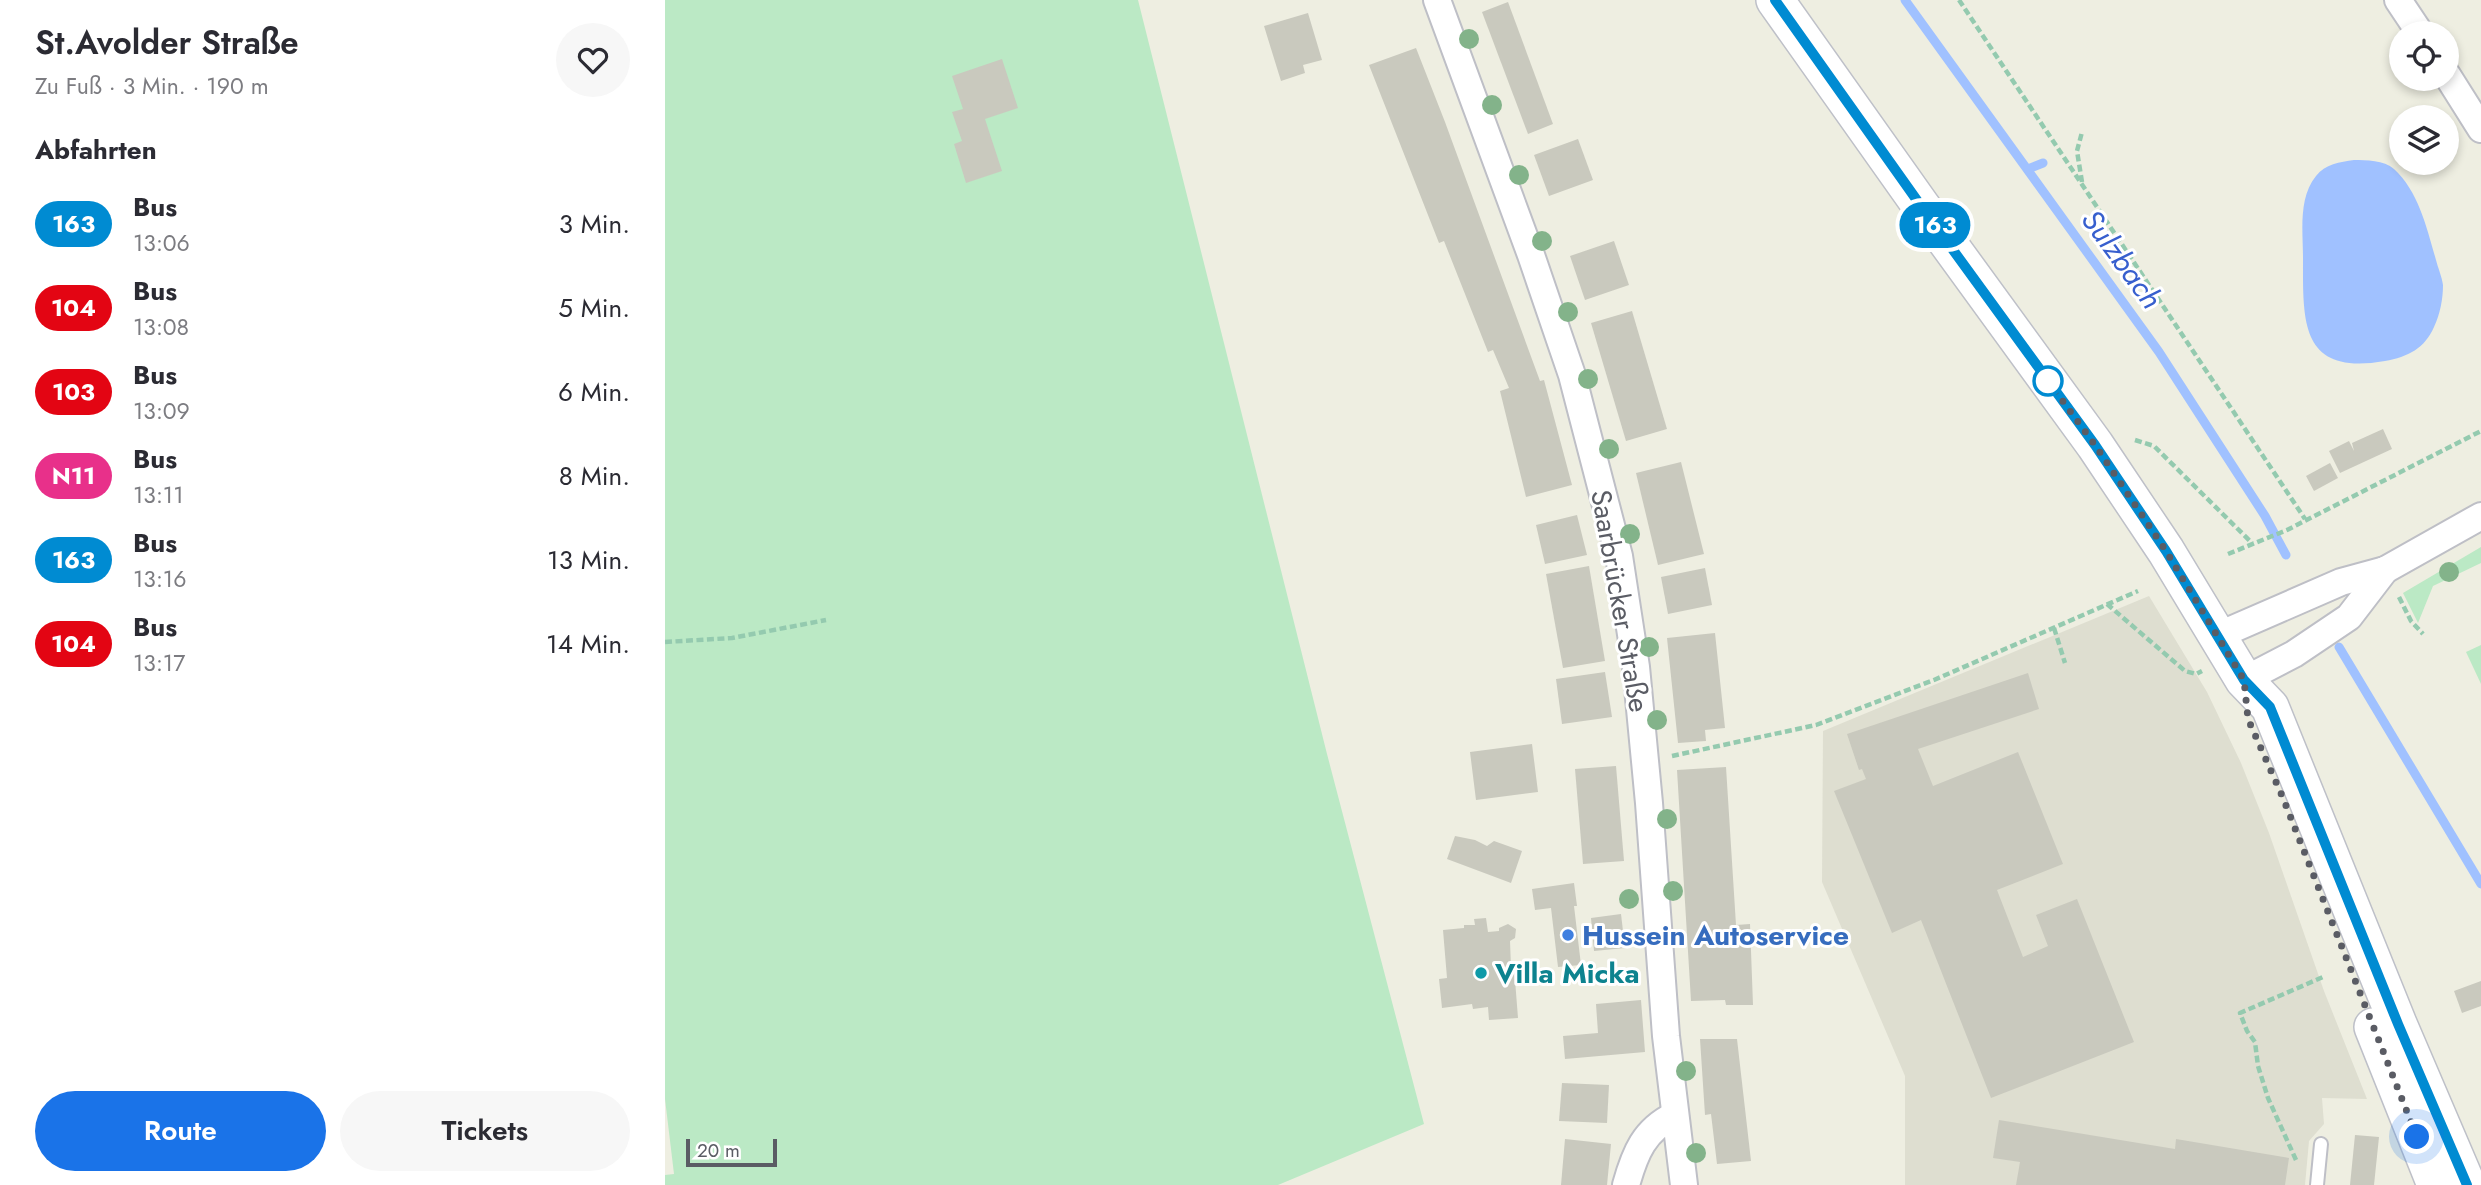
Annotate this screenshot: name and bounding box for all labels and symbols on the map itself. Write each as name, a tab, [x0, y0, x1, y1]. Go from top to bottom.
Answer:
water label: Sulzbach	[2071, 200, 2173, 318]
line badge: 163	[1895, 202, 1975, 248]
unlabelled marker	[2033, 366, 2063, 396]
street label: Saarbrücker Straße	[1580, 487, 1660, 715]
place label: Hussein Autoservice	[1582, 915, 1849, 956]
marker: Hussein Autoservice	[1560, 927, 1576, 943]
place label: Villa Micka	[1494, 953, 1640, 994]
marker: Villa Micka	[1473, 965, 1489, 981]
your location	[2399, 1119, 2434, 1154]
scale bar	[686, 1136, 777, 1168]

